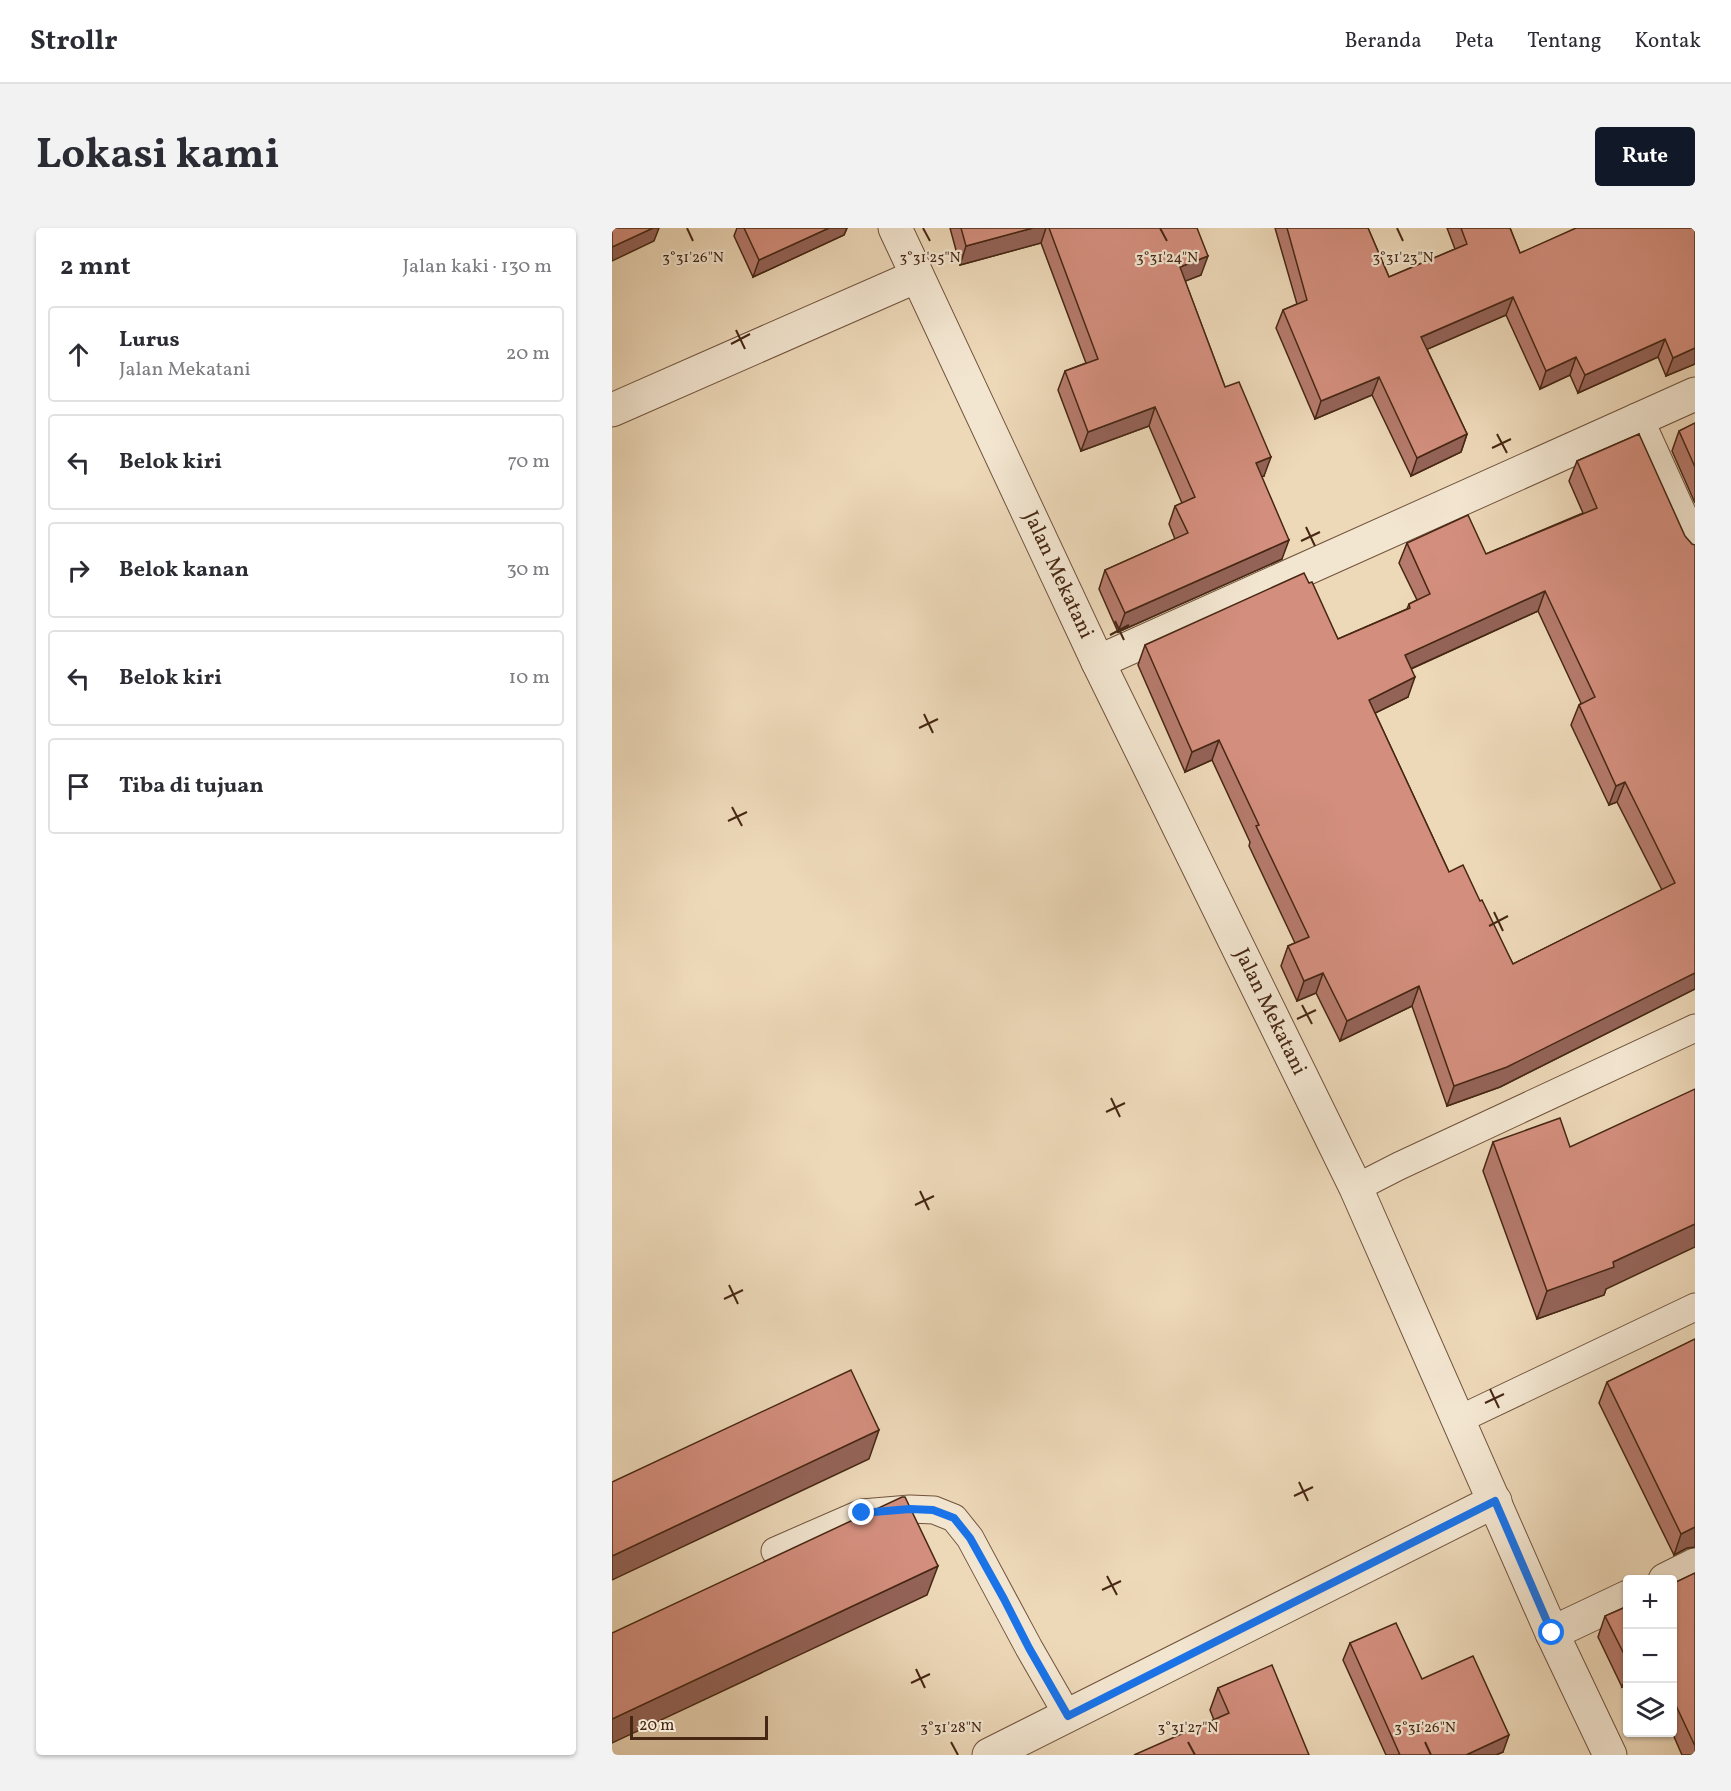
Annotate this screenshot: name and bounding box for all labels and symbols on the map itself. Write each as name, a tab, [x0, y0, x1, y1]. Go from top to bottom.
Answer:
text: 3°31'26"N	[662, 248, 724, 269]
text: 3°31'25"N	[899, 248, 961, 269]
text: 3°31'24"N	[1136, 248, 1198, 269]
text: 3°31'23"N	[1372, 248, 1434, 269]
street label: Jalan Mekatani	[1016, 506, 1100, 644]
street label: Jalan Mekatani	[1227, 944, 1313, 1080]
route end	[848, 1499, 874, 1525]
route start	[1538, 1619, 1564, 1645]
scale bar	[630, 1713, 768, 1740]
text: 3°31'28"N	[920, 1718, 982, 1739]
text: 3°31'27"N	[1158, 1718, 1218, 1739]
text: 3°31'26"N	[1394, 1718, 1456, 1739]

